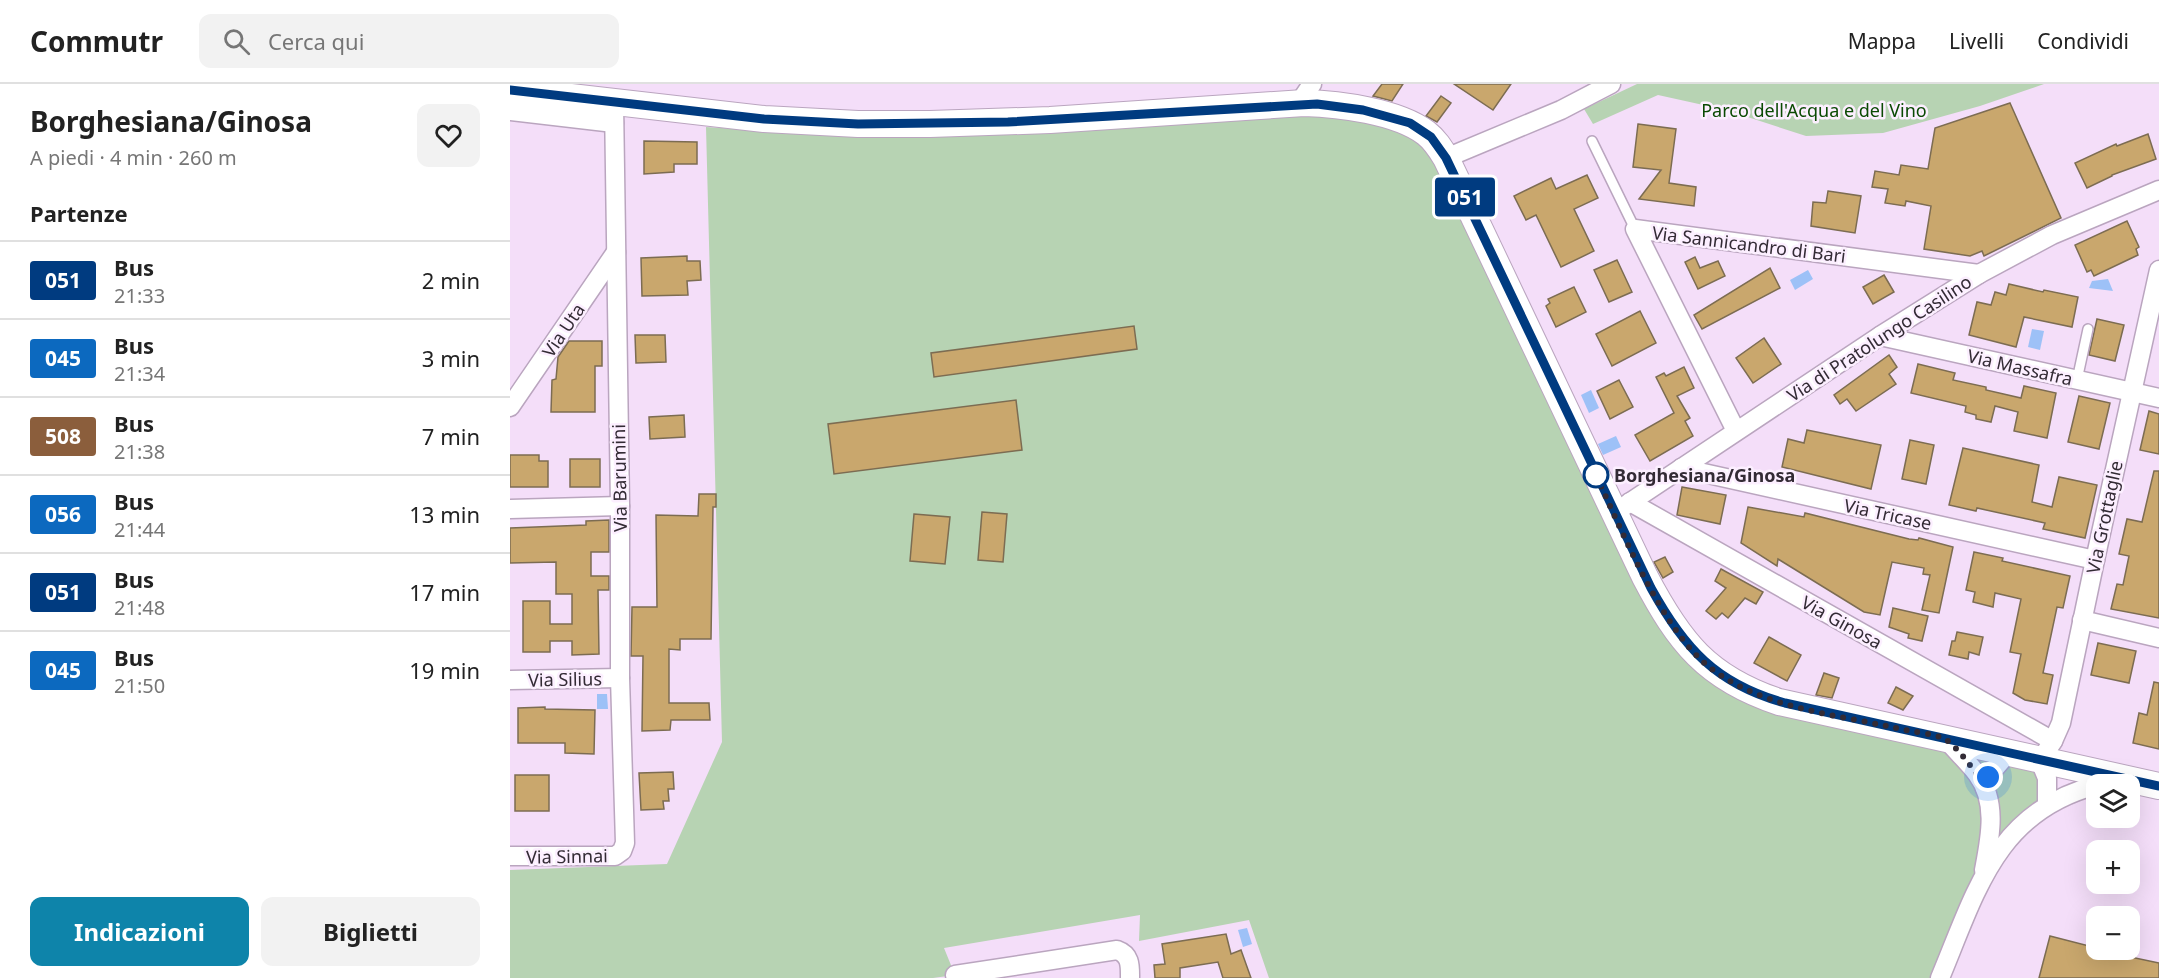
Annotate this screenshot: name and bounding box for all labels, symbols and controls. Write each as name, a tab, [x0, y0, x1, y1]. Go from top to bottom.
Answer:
search box	[199, 14, 619, 68]
text: Commutr	[30, 22, 163, 60]
icon: search	[220, 25, 253, 58]
text: Cerca qui	[268, 26, 364, 56]
text: Mappa	[1848, 27, 1916, 55]
text: Livelli	[1949, 27, 2004, 55]
text: Condividi	[2037, 27, 2129, 55]
park label: Parco dell'Acqua e del Vino	[1701, 98, 1927, 122]
text: Borghesiana/Ginosa	[30, 102, 312, 140]
button: heart	[417, 104, 480, 167]
text: A piedi · 4 min · 260 m	[30, 144, 237, 171]
line badge: 051	[1430, 178, 1500, 216]
text: 051	[1447, 183, 1483, 211]
text: Partenze	[30, 198, 128, 228]
street label: Via Sannicandro di Bari	[1651, 220, 1847, 268]
text: Bus	[114, 252, 154, 282]
text: 2 min	[422, 265, 480, 295]
text: 051	[45, 266, 81, 294]
street label: Via di Pratolungo Casilino	[1782, 269, 1976, 407]
text: 21:33	[114, 282, 165, 309]
street label: Via Uta	[536, 298, 590, 362]
text: Bus	[114, 330, 154, 360]
text: 3 min	[422, 343, 480, 373]
street label: Via Massafra	[1965, 343, 2075, 391]
text: 045	[45, 344, 81, 372]
text: 21:34	[114, 360, 165, 387]
text: Bus	[114, 408, 154, 438]
text: 7 min	[422, 421, 480, 451]
text: 508	[45, 422, 81, 450]
street label: Via Barumini	[606, 424, 632, 532]
text: 21:38	[114, 438, 165, 465]
street label: Via Grottaglie	[2080, 458, 2128, 576]
marker: Borghesiana/Ginosa	[1583, 462, 1609, 488]
place label: Borghesiana/Ginosa	[1614, 463, 1795, 487]
text: Bus	[114, 486, 154, 516]
street label: Via Tricase	[1842, 493, 1934, 535]
text: 13 min	[409, 499, 480, 529]
text: 056	[45, 500, 81, 528]
text: 21:44	[114, 516, 165, 543]
text: Bus	[114, 564, 154, 594]
text: 17 min	[409, 577, 480, 607]
text: 051	[45, 578, 81, 606]
street label: Via Ginosa	[1797, 590, 1887, 654]
text: 21:48	[114, 594, 165, 621]
text: Bus	[114, 642, 154, 672]
text: 19 min	[409, 655, 480, 685]
text: 045	[45, 656, 81, 684]
street label: Via Silius	[528, 666, 602, 692]
text: 21:50	[114, 672, 165, 699]
your location	[1973, 762, 2003, 792]
map controls	[2086, 774, 2140, 960]
button: layers	[2086, 774, 2140, 828]
button: +	[2086, 840, 2140, 894]
street label: Via Sinnai	[526, 843, 608, 869]
button: Indicazioni	[30, 897, 249, 966]
button: Biglietti	[261, 897, 480, 966]
button: −	[2086, 906, 2140, 960]

